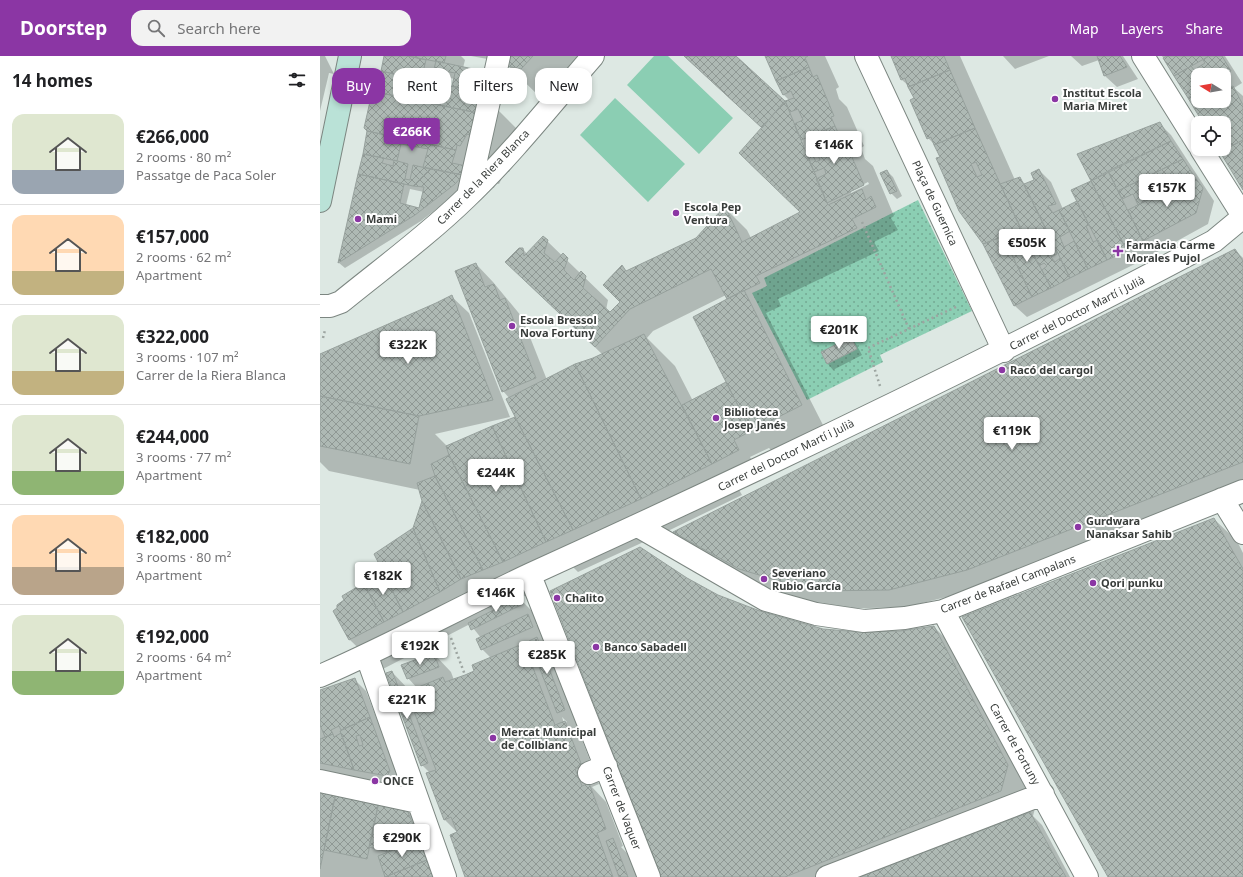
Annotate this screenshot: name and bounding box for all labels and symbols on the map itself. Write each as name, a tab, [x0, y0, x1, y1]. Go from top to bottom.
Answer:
north arrow	[1191, 68, 1231, 108]
place label: Institut Escola Maria Miret	[1063, 85, 1142, 113]
marker: Institut Escola Maria Miret	[1050, 94, 1060, 104]
pin: €266K	[384, 118, 440, 152]
street label: Carrer de la Riera Blanca	[433, 126, 532, 228]
pin: €146K	[806, 131, 862, 165]
street label: Plaça de Guernica	[909, 158, 962, 248]
pin: €157K	[1139, 174, 1195, 208]
place label: Escola Pep Ventura	[684, 199, 741, 227]
marker: Escola Pep Ventura	[671, 208, 681, 218]
place label: Mami	[366, 211, 397, 226]
marker: Mami	[353, 214, 363, 224]
pin: €505K	[999, 229, 1055, 263]
place label: Farmàcia Carme Morales Pujol	[1126, 237, 1216, 265]
marker: Farmàcia Carme Morales Pujol	[1113, 246, 1123, 256]
street label: Carrer del Doctor Martí i Julià	[1007, 272, 1147, 353]
place label: Escola Bressol Nova Fortuny	[520, 312, 597, 340]
pin: €201K	[811, 316, 867, 350]
marker: Escola Bressol Nova Fortuny	[507, 321, 517, 331]
pin: €322K	[380, 331, 436, 365]
place label: Racó del cargol	[1010, 362, 1093, 377]
marker: Racó del cargol	[997, 365, 1007, 375]
place label: Biblioteca Josep Janés	[723, 404, 786, 432]
marker: Biblioteca Josep Janés	[711, 413, 721, 423]
street label: Carrer del Doctor Martí i Julià	[715, 415, 856, 494]
pin: €119K	[984, 417, 1040, 451]
pin: €244K	[468, 459, 524, 493]
place label: Gurdwara Nanaksar Sahib	[1086, 513, 1172, 541]
marker: Gurdwara Nanaksar Sahib	[1073, 522, 1083, 532]
street label: Carrer de Rafael Campalans	[938, 551, 1078, 616]
pin: €182K	[355, 562, 411, 596]
place label: Severiano Rubio García	[772, 565, 841, 593]
marker: Severiano Rubio García	[759, 574, 769, 584]
place label: Qori punku	[1101, 575, 1163, 590]
marker: Qori punku	[1088, 578, 1098, 588]
pin: €146K	[468, 579, 524, 613]
place label: Chalito	[565, 590, 604, 605]
marker: Chalito	[552, 593, 562, 603]
pin: €192K	[392, 632, 448, 666]
place label: Banco Sabadell	[604, 639, 687, 654]
pin: €285K	[519, 641, 575, 675]
marker: Banco Sabadell	[591, 642, 601, 652]
pin: €221K	[379, 686, 435, 720]
street label: Carrer de Fortuny	[987, 700, 1044, 788]
place label: Mercat Municipal de Collblanc	[501, 724, 596, 752]
marker: Mercat Municipal de Collblanc	[488, 733, 498, 743]
street label: Carrer de Vaquer	[600, 764, 645, 852]
place label: ONCE	[383, 773, 414, 788]
marker: ONCE	[370, 776, 380, 786]
pin: €290K	[374, 824, 430, 858]

